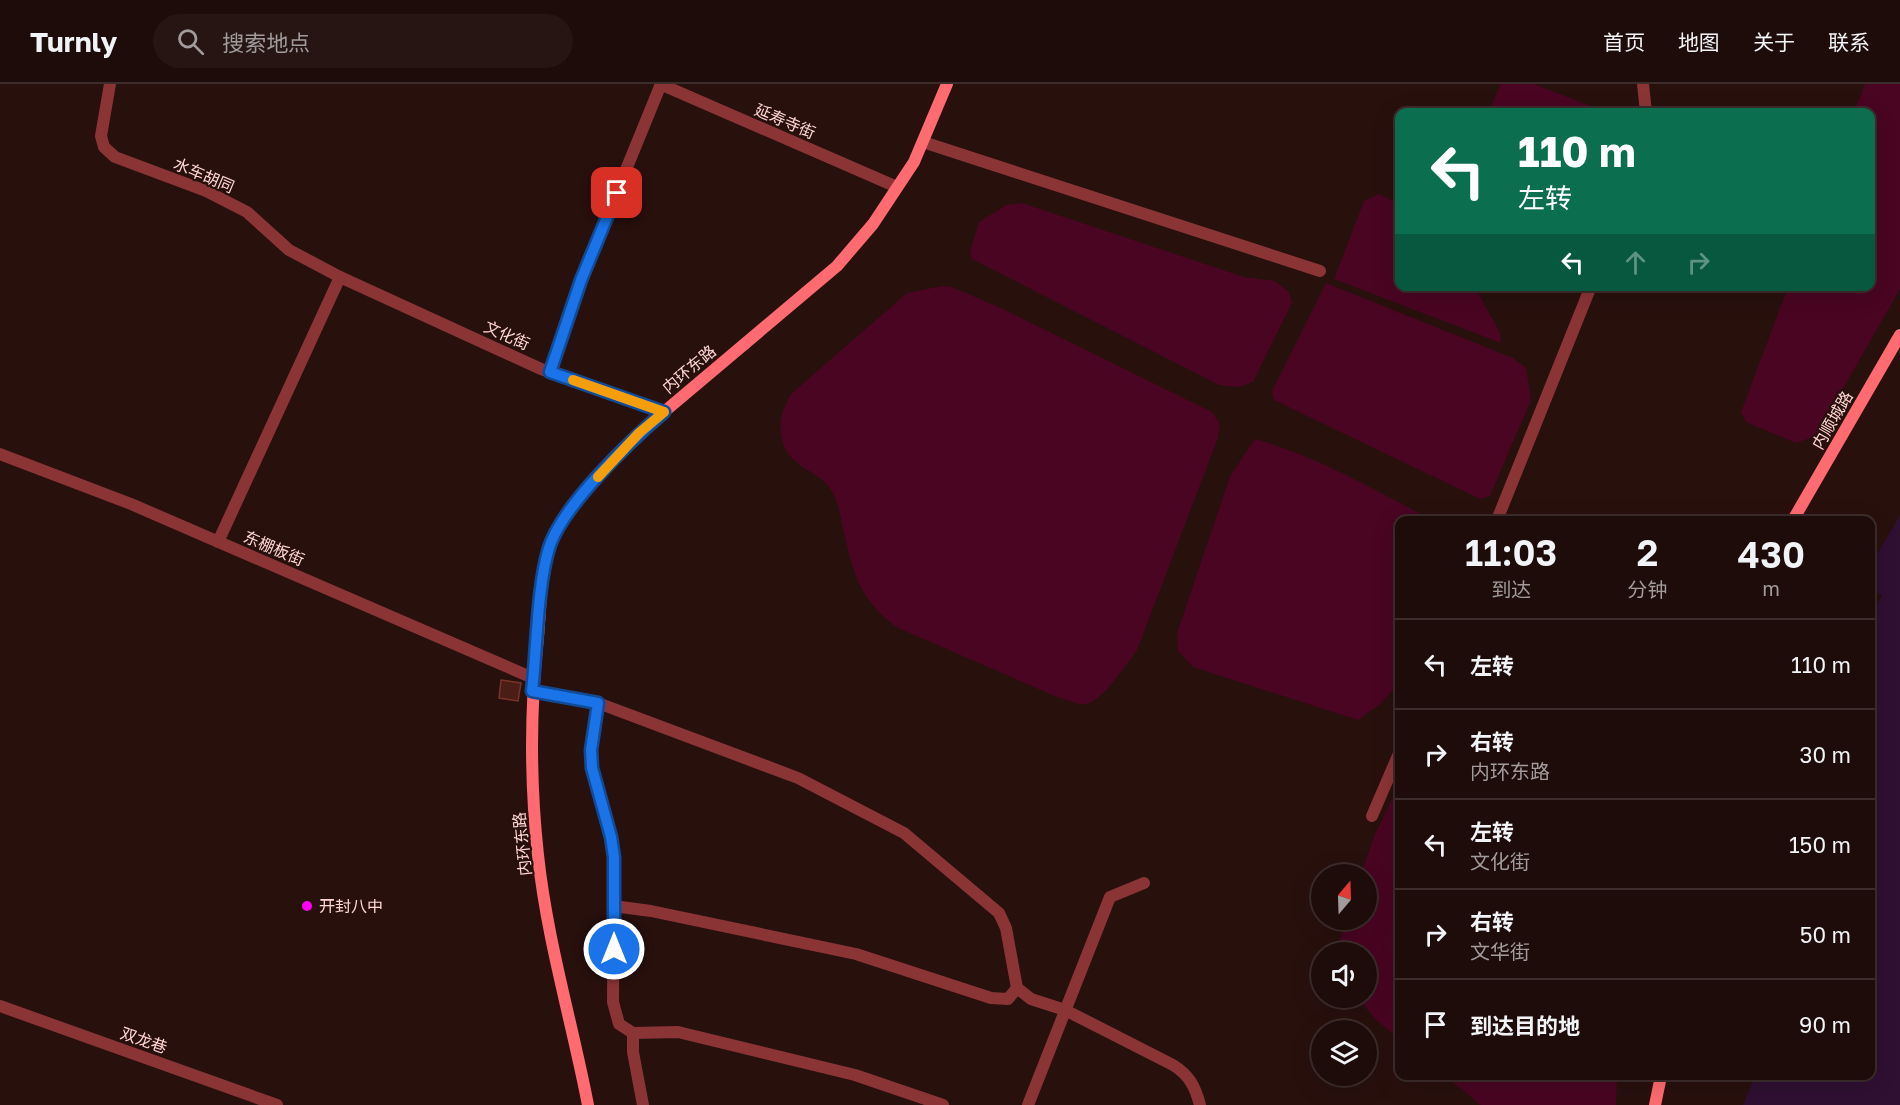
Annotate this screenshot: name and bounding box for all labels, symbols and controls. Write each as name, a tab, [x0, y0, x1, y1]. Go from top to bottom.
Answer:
search box	[153, 14, 573, 68]
text: Turnly	[30, 25, 117, 58]
icon: search	[174, 25, 207, 58]
text: 搜索地点	[222, 29, 310, 56]
text: 首页	[1603, 29, 1645, 55]
text: 地图	[1678, 29, 1720, 55]
text: 关于	[1753, 29, 1795, 55]
text: 联系	[1828, 29, 1870, 55]
street label: 延寿寺街	[752, 99, 818, 143]
text: 110 m	[1518, 126, 1636, 176]
icon: left	[1419, 132, 1497, 210]
street label: 水车胡同	[171, 153, 237, 197]
pin	[591, 167, 642, 218]
icon: arrive	[600, 176, 633, 209]
text: 左转	[1518, 182, 1572, 214]
icon: left	[1556, 246, 1589, 279]
icon: ahead	[1619, 246, 1652, 279]
icon: right	[1682, 246, 1715, 279]
street label: 文化街	[481, 316, 533, 354]
street label: 内环东路	[658, 341, 720, 397]
street label: 内顺城路	[1807, 387, 1857, 453]
street label: 东棚板街	[241, 526, 307, 570]
text: 11:03	[1465, 531, 1557, 574]
text: 2	[1637, 531, 1658, 574]
text: 430	[1738, 533, 1805, 576]
text: m	[1762, 576, 1780, 600]
text: 到达	[1491, 577, 1531, 601]
text: 分钟	[1627, 577, 1667, 601]
icon: left	[1419, 648, 1452, 681]
text: 110 m	[1791, 651, 1851, 678]
text: 左转	[1470, 652, 1514, 679]
text: 右转	[1470, 728, 1514, 755]
icon: right	[1419, 738, 1452, 771]
text: 30 m	[1800, 741, 1851, 768]
text: 内环东路	[1470, 759, 1550, 783]
street label: 内环东路	[509, 811, 535, 877]
text: 左转	[1470, 818, 1514, 845]
icon: left	[1419, 828, 1452, 861]
text: 150 m	[1789, 831, 1851, 858]
text: 文化街	[1470, 849, 1530, 873]
north arrow	[1311, 864, 1377, 930]
map controls	[1311, 864, 1377, 1086]
place label: 开封八中	[319, 896, 383, 916]
marker: 开封八中	[300, 899, 314, 913]
text: 右转	[1470, 908, 1514, 935]
position arrow	[582, 917, 646, 981]
icon: right	[1419, 918, 1452, 951]
text: 50 m	[1800, 921, 1851, 948]
text: 文华街	[1470, 939, 1530, 963]
button: sound	[1311, 942, 1377, 1008]
icon: arrive	[1419, 1008, 1452, 1041]
text: 90 m	[1799, 1011, 1851, 1038]
text: 到达目的地	[1470, 1012, 1580, 1039]
button: layers	[1311, 1020, 1377, 1086]
street label: 双龙巷	[118, 1023, 170, 1057]

